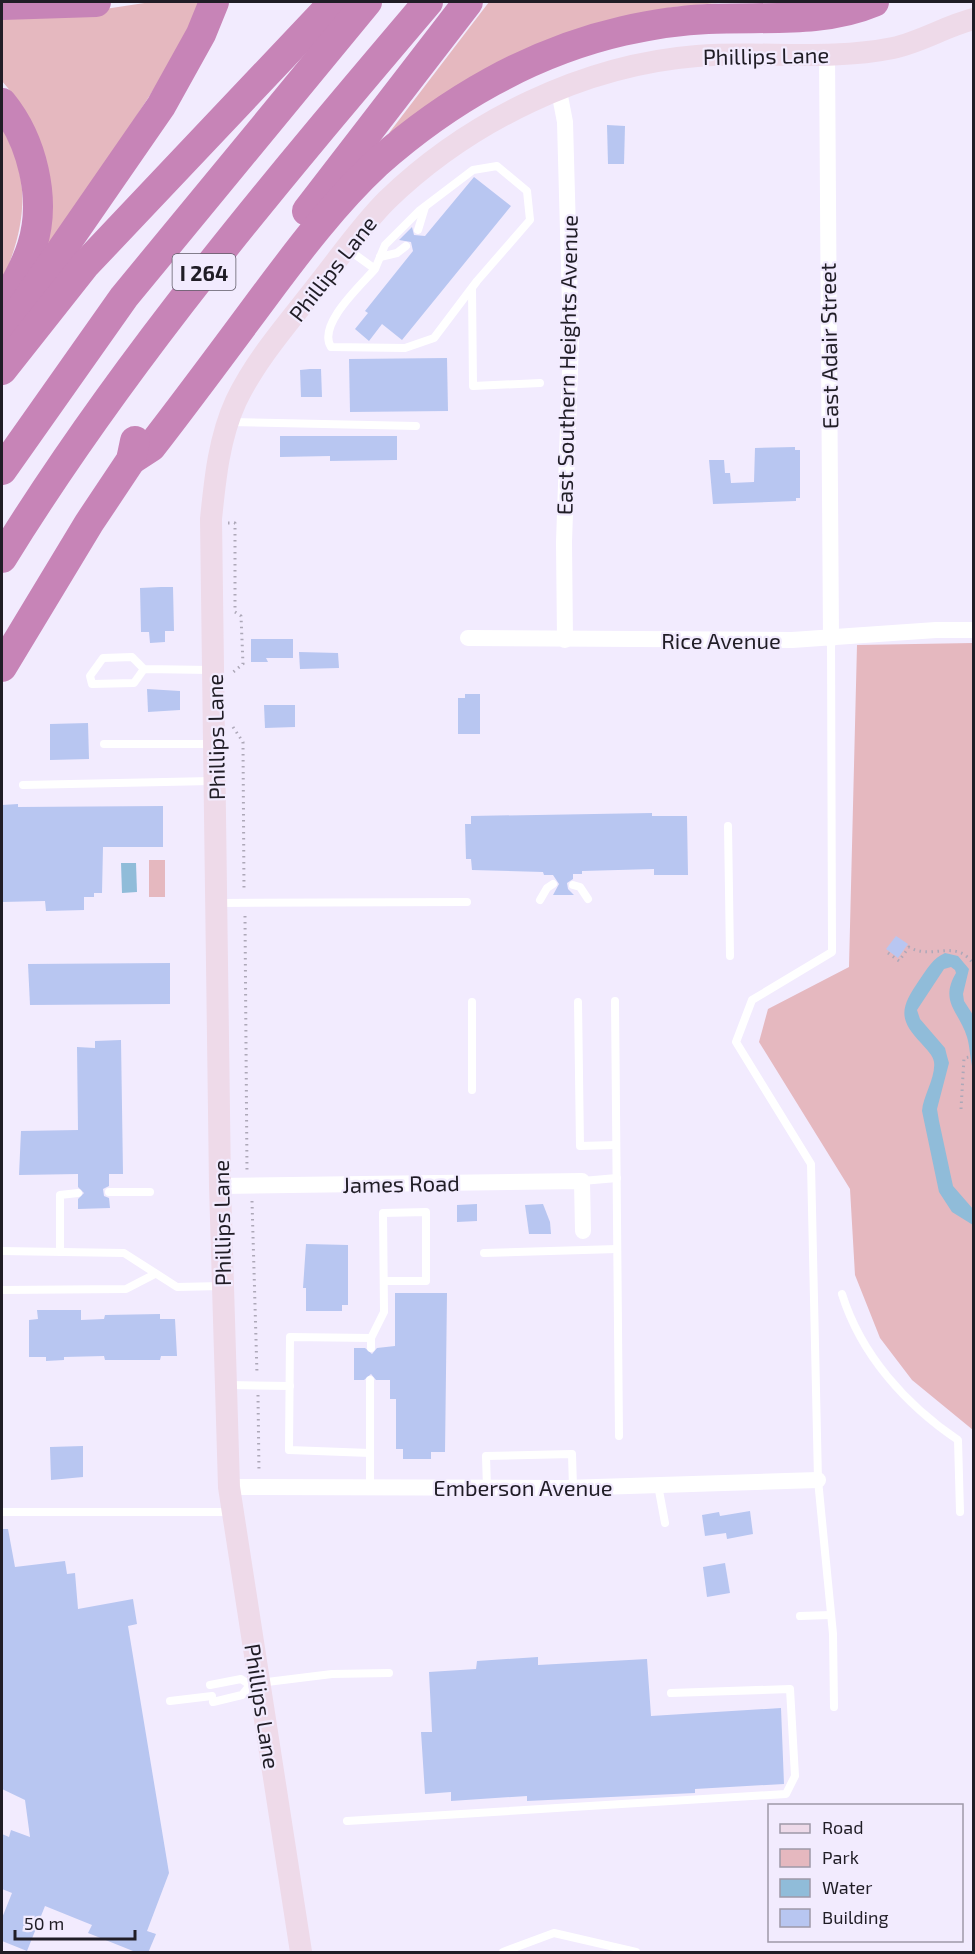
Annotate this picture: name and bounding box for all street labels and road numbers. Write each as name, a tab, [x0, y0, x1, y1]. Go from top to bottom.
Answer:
street label: Phillips Lane	[702, 41, 830, 69]
street label: Phillips Lane	[283, 210, 381, 326]
street label: East Southern Heights Avenue	[550, 215, 582, 515]
road number: I 264	[172, 254, 236, 290]
street label: East Adair Street	[814, 262, 842, 430]
street label: Rice Avenue	[661, 627, 781, 653]
street label: Phillips Lane	[201, 673, 229, 801]
street label: Phillips Lane	[207, 1159, 235, 1287]
street label: James Road	[342, 1169, 460, 1197]
street label: Emberson Avenue	[433, 1474, 613, 1500]
street label: Phillips Lane	[240, 1641, 286, 1771]

